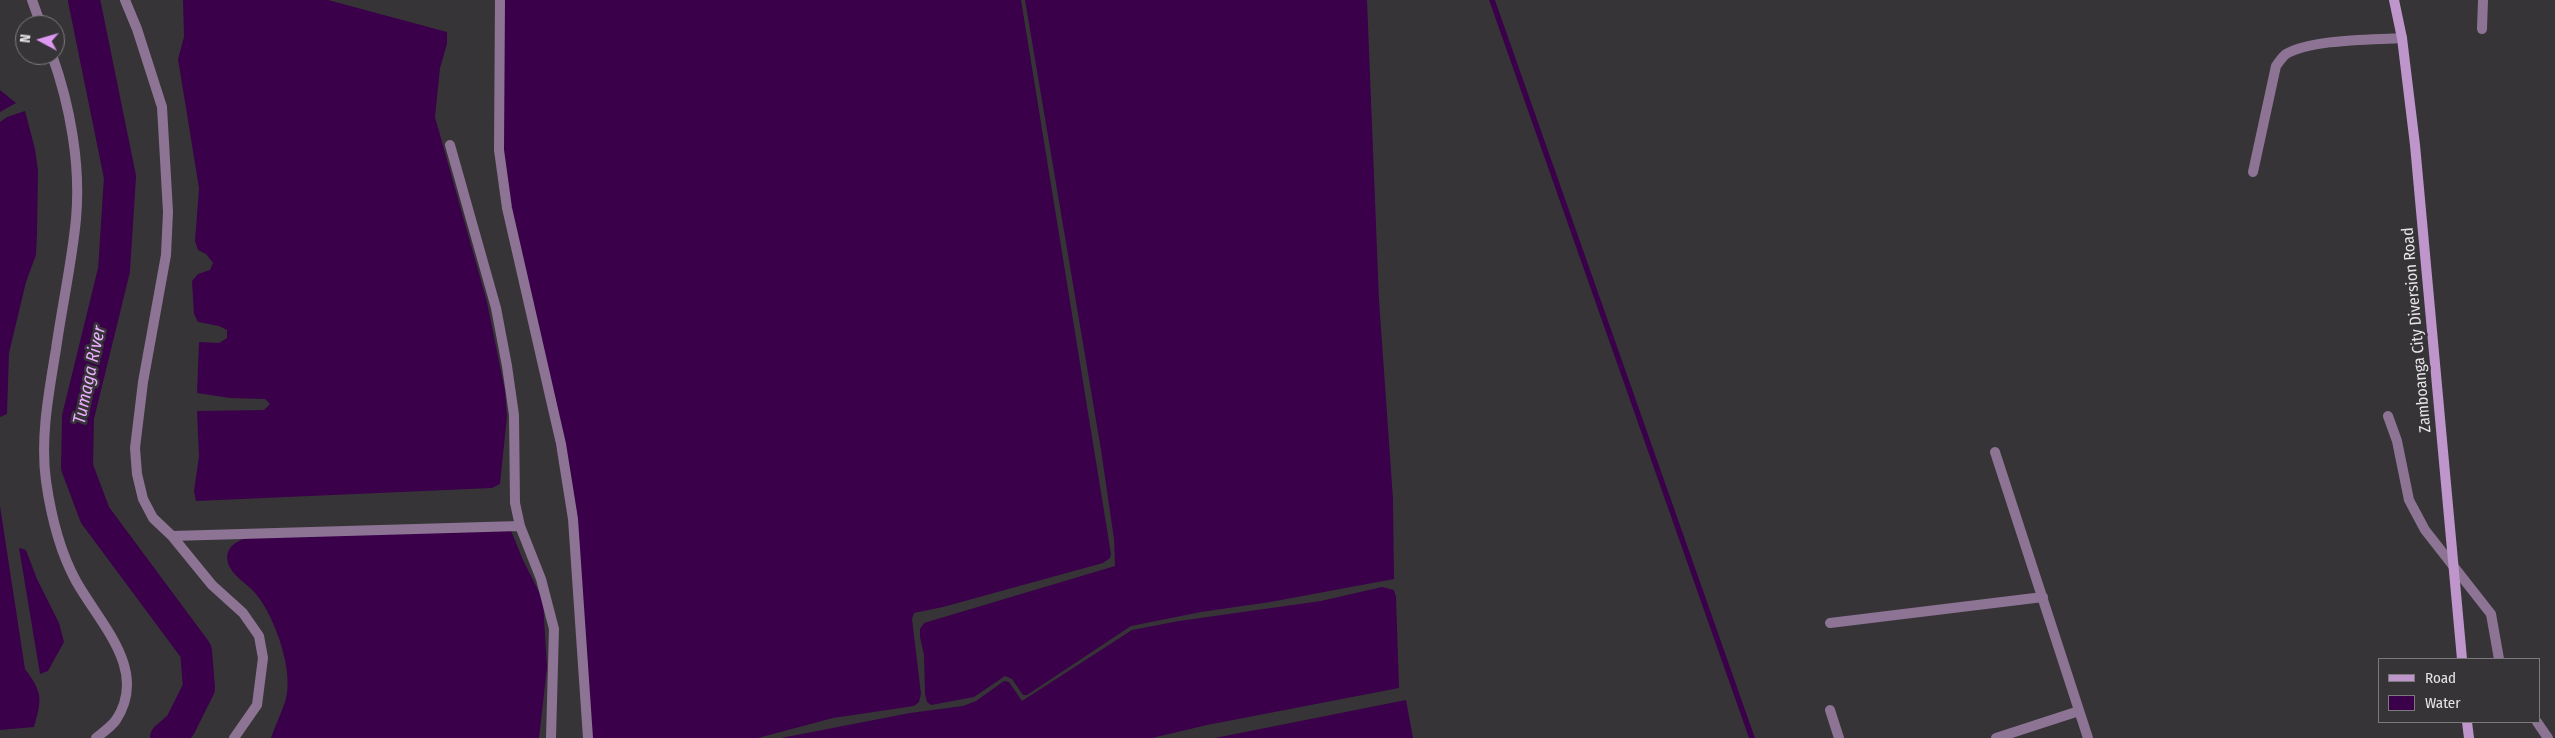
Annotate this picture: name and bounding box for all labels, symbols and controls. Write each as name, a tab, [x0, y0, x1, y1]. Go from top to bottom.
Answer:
north arrow	[15, 15, 65, 65]
text: N	[17, 33, 34, 44]
street label: Zamboanga City Diversion Road	[2398, 227, 2436, 433]
water label: Tumaga River	[69, 324, 111, 426]
legend	[2378, 658, 2540, 723]
text: Road	[2425, 669, 2456, 687]
text: Water	[2425, 694, 2460, 712]

